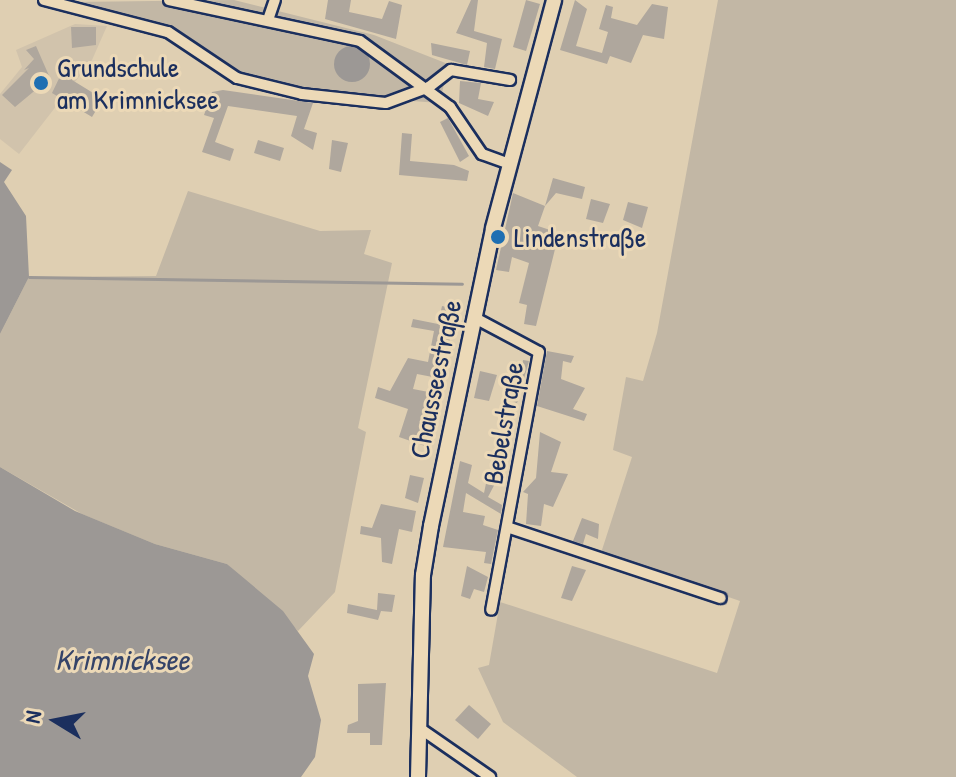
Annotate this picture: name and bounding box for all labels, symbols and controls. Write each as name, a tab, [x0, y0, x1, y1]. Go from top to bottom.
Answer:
place label: Grundschule am Krimnicksee	[57, 50, 219, 116]
marker: Grundschule am Krimnicksee	[32, 74, 50, 92]
place label: Lindenstraße	[514, 220, 646, 254]
marker: Lindenstraße	[489, 228, 507, 246]
street label: Chausseestraße	[402, 297, 468, 461]
street label: Bebelstraße	[476, 359, 530, 487]
water label: Krimnicksee	[55, 641, 189, 677]
north arrow	[16, 681, 96, 761]
text: N	[17, 708, 48, 725]

